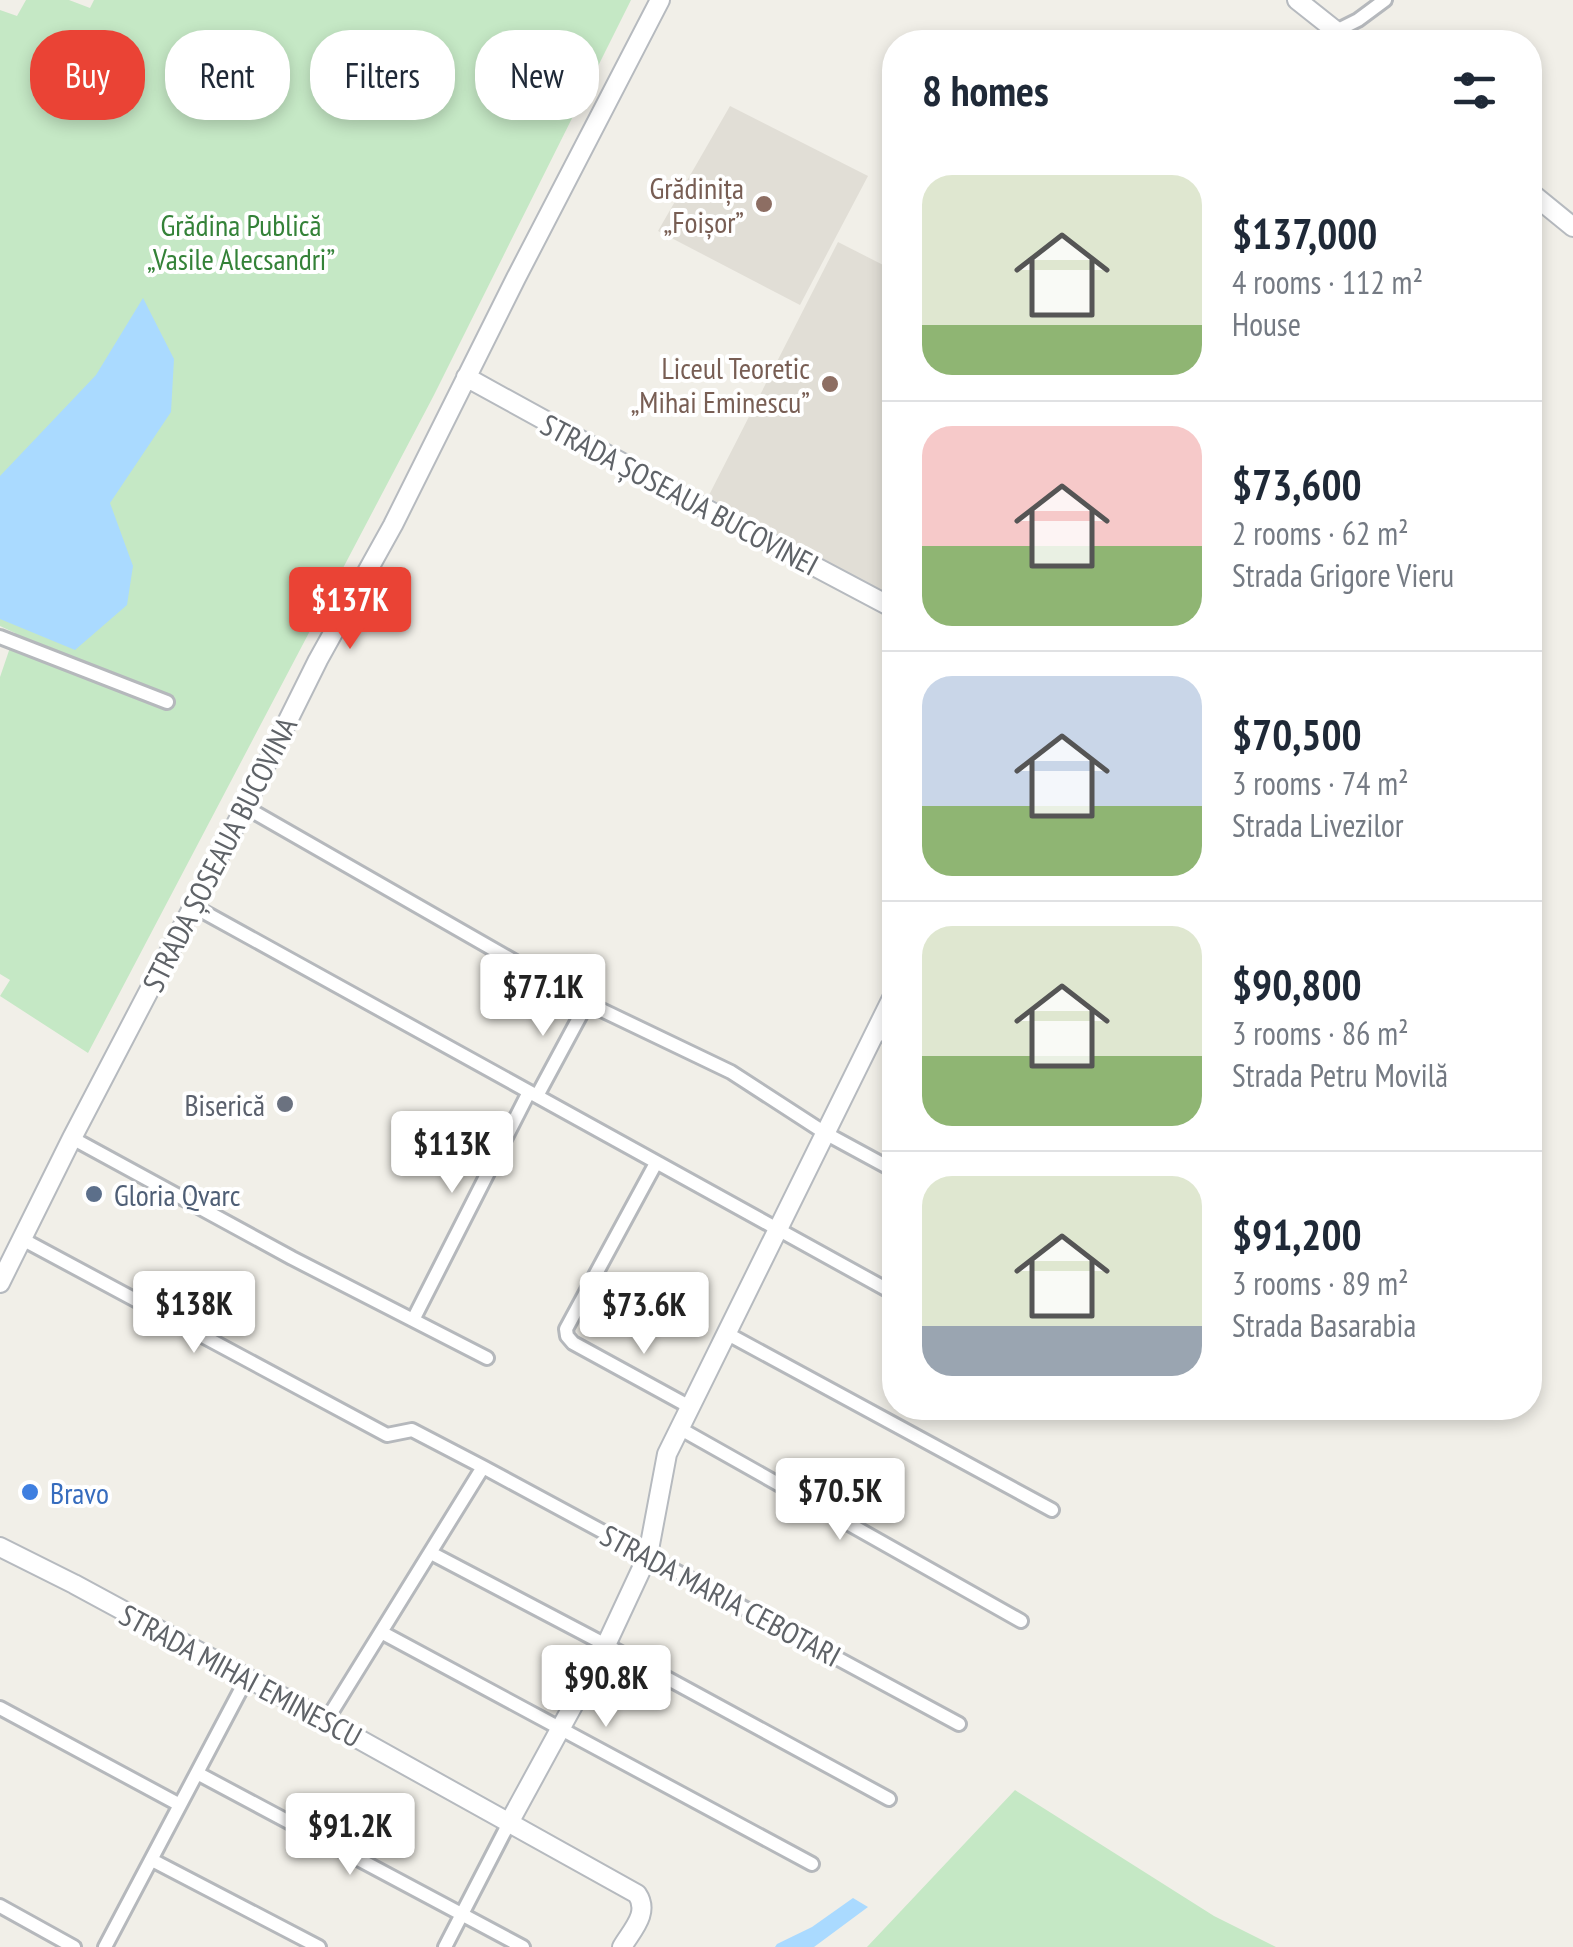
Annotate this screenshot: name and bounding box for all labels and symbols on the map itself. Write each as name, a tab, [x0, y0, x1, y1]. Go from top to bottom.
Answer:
place label: Grădinița „Foișor”	[650, 168, 744, 241]
marker: Grădinița „Foișor”	[753, 193, 775, 215]
park label: Grădina Publică „Vasile Alecsandri”	[147, 205, 335, 278]
place label: Liceul Teoretic „Mihai Eminescu”	[631, 348, 810, 421]
marker: Liceul Teoretic „Mihai Eminescu”	[819, 373, 841, 395]
street label: STRADA ȘOSEAUA BUCOVINEI	[535, 404, 825, 584]
pin: $137K	[280, 567, 420, 652]
street label: STRADA ȘOSEAUA BUCOVINA	[133, 709, 306, 998]
pin: $77.1K	[462, 954, 624, 1039]
place label: Biserică	[184, 1085, 265, 1124]
marker: Biserică	[274, 1093, 296, 1115]
pin: $113K	[382, 1111, 522, 1196]
place label: Gloria Qvarc	[114, 1175, 241, 1214]
marker: Gloria Qvarc	[83, 1183, 105, 1205]
pin: $138K	[124, 1271, 264, 1356]
pin: $73.6K	[563, 1272, 725, 1357]
pin: $70.5K	[759, 1458, 921, 1543]
place label: Bravo	[50, 1473, 109, 1512]
marker: Bravo	[19, 1481, 41, 1503]
street label: STRADA MARIA CEBOTARI	[594, 1515, 848, 1675]
street label: STRADA MIHAI EMINESCU	[113, 1595, 369, 1755]
pin: $90.8K	[525, 1645, 687, 1730]
pin: $91.2K	[269, 1793, 431, 1878]

